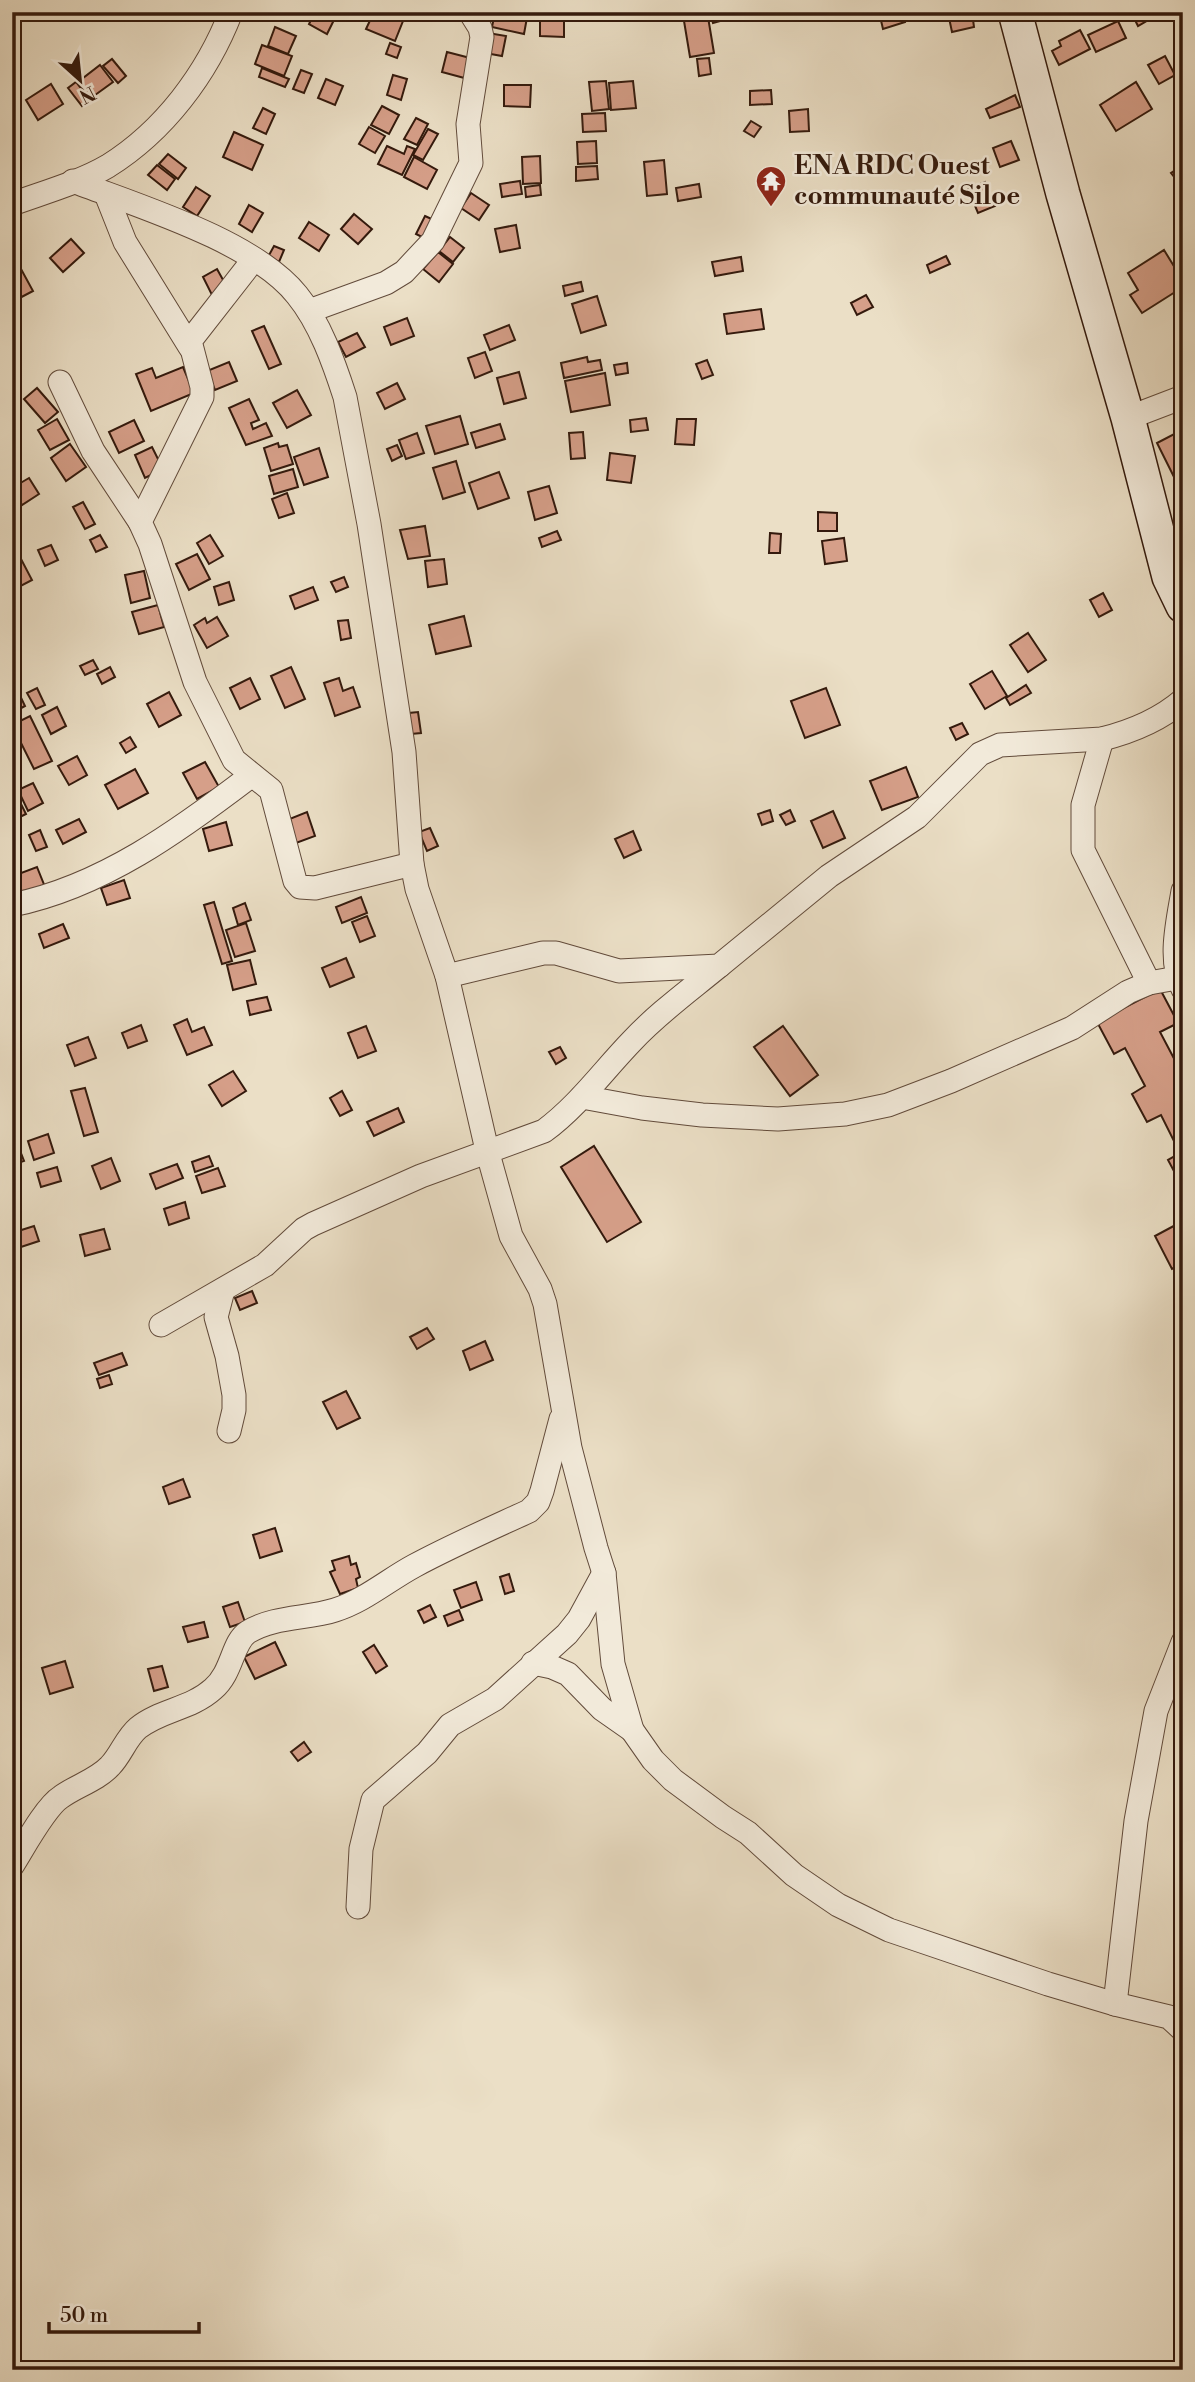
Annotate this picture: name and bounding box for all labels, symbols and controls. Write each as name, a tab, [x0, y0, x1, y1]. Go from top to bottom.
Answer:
north arrow	[46, 46, 116, 116]
text: N	[75, 80, 99, 108]
place label: ENA RDC Ouest communauté Siloe	[794, 150, 1020, 212]
temple icon: ENA RDC Ouest communauté Siloe	[754, 164, 788, 208]
scale bar	[49, 2291, 200, 2335]
text: 50 m	[60, 2303, 108, 2329]

